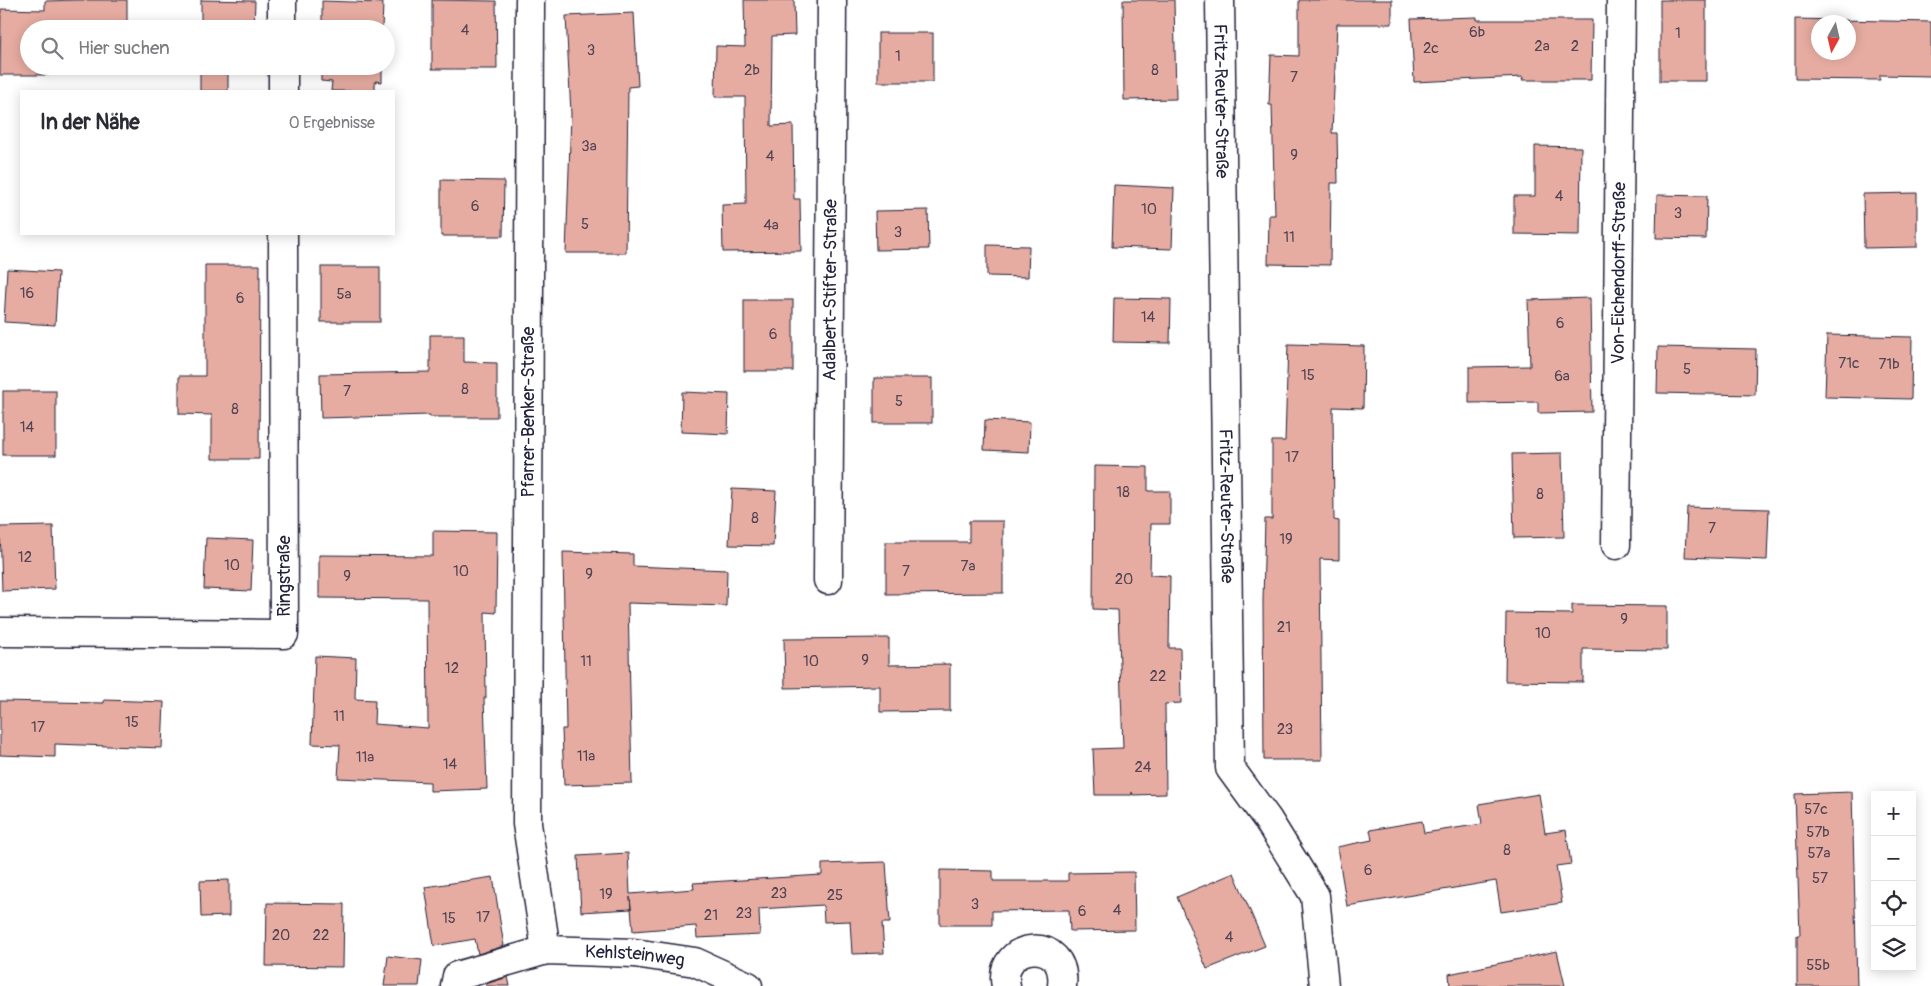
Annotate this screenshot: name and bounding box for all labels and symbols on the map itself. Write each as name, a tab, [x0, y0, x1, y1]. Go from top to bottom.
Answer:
north arrow	[1811, 15, 1856, 60]
house number: 4	[461, 21, 470, 40]
street label: Fritz-Reuter-Straße	[1208, 23, 1233, 179]
house number: 6b	[1469, 23, 1485, 42]
house number: 1	[1675, 24, 1681, 43]
house number: 2a	[1534, 37, 1550, 56]
house number: 2	[1571, 37, 1579, 56]
house number: 2c	[1423, 39, 1439, 58]
house number: 3	[587, 41, 595, 60]
house number: 1	[895, 47, 901, 66]
house number: 2b	[744, 61, 760, 80]
house number: 8	[1151, 61, 1159, 80]
house number: 7	[1290, 68, 1298, 87]
house number: 3a	[581, 137, 597, 156]
house number: 9	[1290, 146, 1298, 165]
house number: 4	[766, 147, 775, 166]
street label: Von-Eichendorff-Straße	[1607, 182, 1631, 364]
house number: 4	[1555, 187, 1564, 206]
house number: 6	[471, 197, 479, 216]
street label: Adalbert-Stifter-Straße	[818, 199, 843, 381]
house number: 10	[1141, 200, 1157, 219]
house number: 3	[1674, 204, 1682, 223]
house number: 5	[581, 215, 589, 234]
house number: 4a	[763, 216, 779, 235]
house number: 3	[894, 223, 902, 242]
house number: 11	[1283, 228, 1295, 247]
house number: 16	[20, 284, 34, 303]
house number: 5a	[336, 285, 352, 304]
house number: 6	[236, 289, 244, 308]
house number: 14	[1141, 308, 1156, 327]
house number: 6	[1556, 314, 1564, 333]
house number: 6	[769, 325, 777, 344]
street label: Pfarrer-Benker-Straße	[517, 326, 540, 497]
house number: 71c	[1838, 354, 1860, 373]
house number: 71b	[1878, 355, 1900, 374]
house number: 5	[1683, 360, 1691, 379]
house number: 15	[1301, 366, 1315, 385]
house number: 6a	[1554, 367, 1570, 386]
house number: 8	[461, 380, 469, 399]
house number: 7	[343, 382, 351, 401]
house number: 5	[895, 392, 903, 411]
house number: 8	[231, 400, 239, 419]
house number: 14	[20, 418, 35, 437]
street label: Fritz-Reuter-Straße	[1214, 428, 1239, 584]
house number: 17	[1285, 448, 1299, 467]
house number: 18	[1116, 483, 1130, 502]
house number: 8	[1536, 485, 1544, 504]
house number: 8	[751, 509, 759, 528]
house number: 7	[1708, 519, 1716, 538]
house number: 19	[1279, 530, 1293, 549]
street label: Ringstraße	[273, 535, 296, 617]
house number: 12	[18, 548, 32, 567]
house number: 10	[224, 556, 240, 575]
house number: 7a	[961, 557, 975, 576]
house number: 10	[453, 562, 469, 581]
house number: 7	[902, 562, 910, 581]
house number: 9	[585, 565, 593, 584]
house number: 9	[343, 567, 351, 586]
house number: 20	[1115, 570, 1133, 589]
house number: 9	[1620, 610, 1628, 629]
house number: 21	[1277, 618, 1291, 637]
house number: 10	[1535, 624, 1551, 643]
house number: 9	[861, 651, 869, 670]
house number: 11	[580, 652, 592, 671]
house number: 10	[803, 652, 819, 671]
house number: 12	[445, 659, 459, 678]
house number: 22	[1150, 667, 1166, 686]
house number: 11	[333, 707, 345, 726]
house number: 15	[125, 713, 139, 732]
house number: 17	[31, 718, 45, 737]
house number: 23	[1277, 720, 1293, 739]
house number: 11a	[577, 747, 595, 766]
house number: 11a	[356, 748, 374, 767]
house number: 14	[443, 755, 458, 774]
house number: 24	[1134, 758, 1152, 777]
house number: 57c	[1804, 800, 1828, 819]
house number: 57b	[1806, 823, 1830, 842]
house number: 8	[1503, 841, 1511, 860]
house number: 57a	[1807, 844, 1831, 863]
house number: 6	[1364, 861, 1372, 880]
house number: 57	[1812, 869, 1828, 888]
house number: 23	[771, 884, 787, 903]
house number: 19	[599, 885, 613, 904]
house number: 25	[827, 886, 843, 905]
house number: 3	[971, 895, 979, 914]
house number: 4	[1113, 901, 1122, 920]
house number: 6	[1078, 902, 1086, 921]
house number: 23	[736, 904, 752, 923]
house number: 21	[704, 906, 718, 925]
house number: 17	[476, 908, 490, 927]
house number: 15	[442, 909, 456, 928]
house number: 20	[272, 926, 290, 945]
house number: 22	[313, 926, 329, 945]
house number: 4	[1225, 928, 1234, 947]
street label: Kehlsteinweg	[585, 940, 686, 972]
house number: 55b	[1806, 956, 1830, 975]

